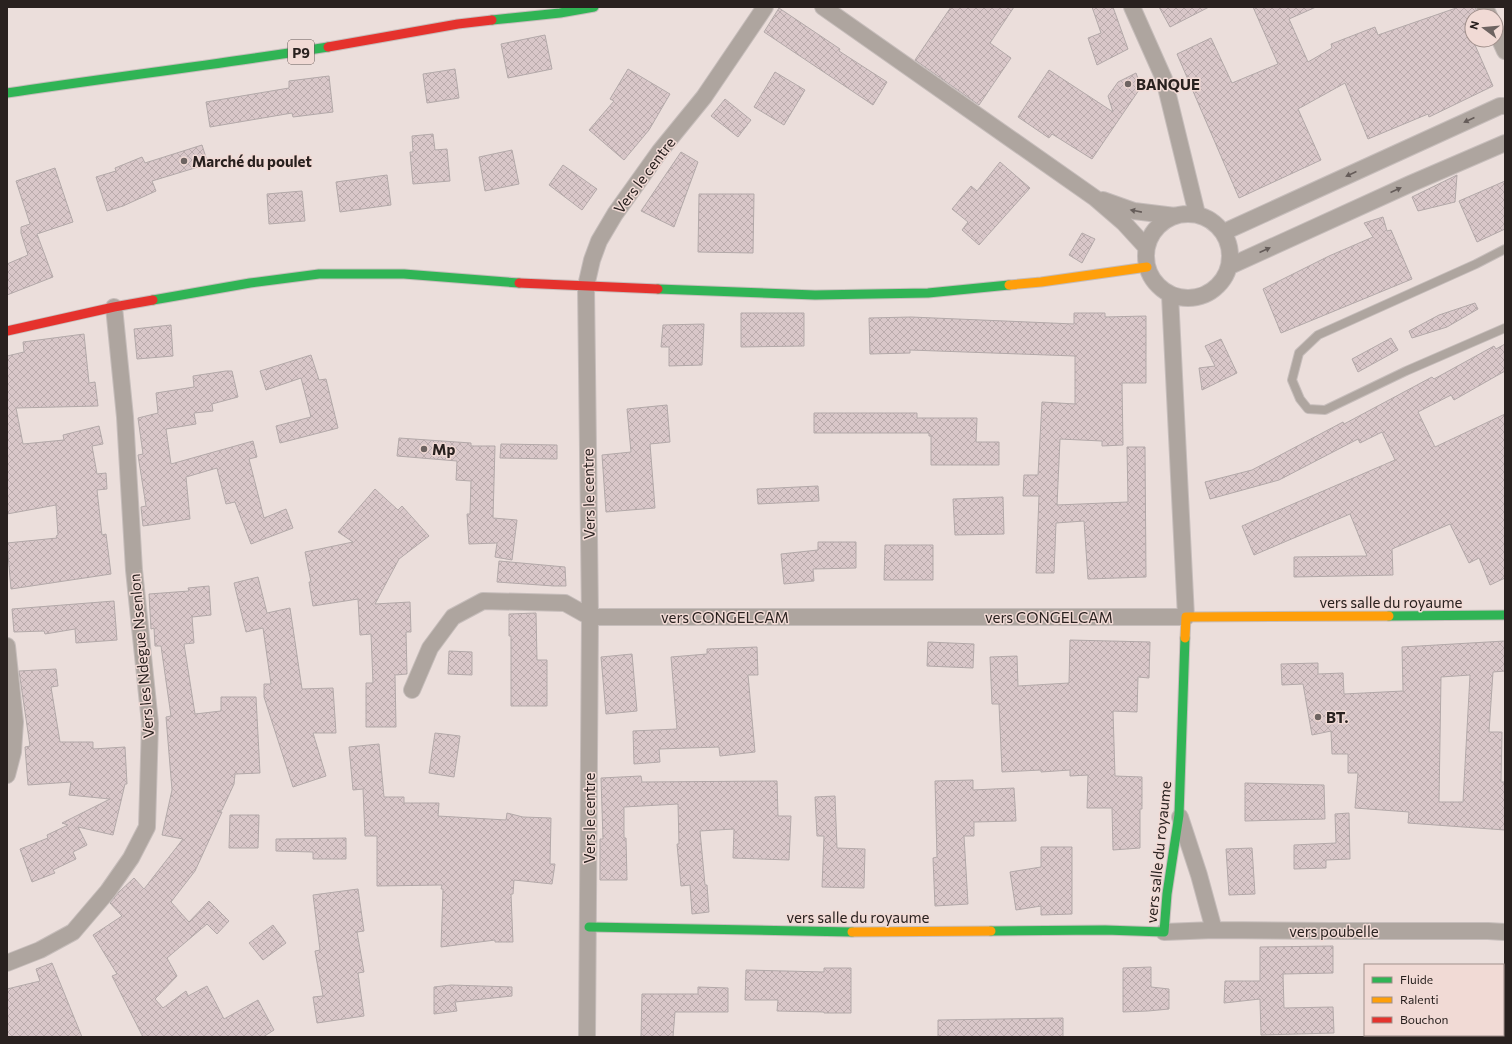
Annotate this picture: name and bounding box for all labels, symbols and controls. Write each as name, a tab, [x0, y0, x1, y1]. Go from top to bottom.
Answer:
north arrow	[1464, 8, 1504, 48]
text: N	[1467, 19, 1481, 31]
road number: P9	[288, 40, 314, 64]
place label: BANQUE	[1136, 75, 1200, 93]
marker: BANQUE	[1123, 79, 1133, 89]
one-way arrow	[1463, 117, 1475, 123]
street label: Vers le centre	[609, 133, 679, 217]
place label: Marché du poulet	[192, 152, 312, 170]
marker: Marché du poulet	[179, 156, 189, 166]
one-way arrow	[1345, 171, 1356, 177]
one-way arrow	[1391, 187, 1402, 193]
one-way arrow	[1130, 207, 1142, 213]
one-way arrow	[1260, 247, 1271, 253]
place label: Mp	[432, 440, 455, 458]
marker: Mp	[419, 444, 429, 454]
street label: Vers le centre	[578, 448, 598, 540]
street label: Vers les Ndegue Nsenlon	[125, 573, 157, 739]
street label: vers salle du royaume	[1319, 593, 1463, 611]
street label: vers CONGELCAM	[661, 608, 789, 626]
street label: vers CONGELCAM	[985, 608, 1113, 626]
place label: BT.	[1326, 708, 1348, 726]
marker: BT.	[1313, 712, 1323, 722]
street label: Vers le centre	[580, 772, 598, 863]
street label: vers salle du royaume	[1142, 780, 1174, 924]
street label: vers salle du royaume	[786, 908, 930, 926]
street label: vers poubelle	[1289, 922, 1379, 940]
legend	[1364, 964, 1504, 1036]
text: Fluide	[1400, 972, 1433, 986]
text: Ralenti	[1400, 992, 1439, 1006]
text: Bouchon	[1400, 1012, 1448, 1026]

